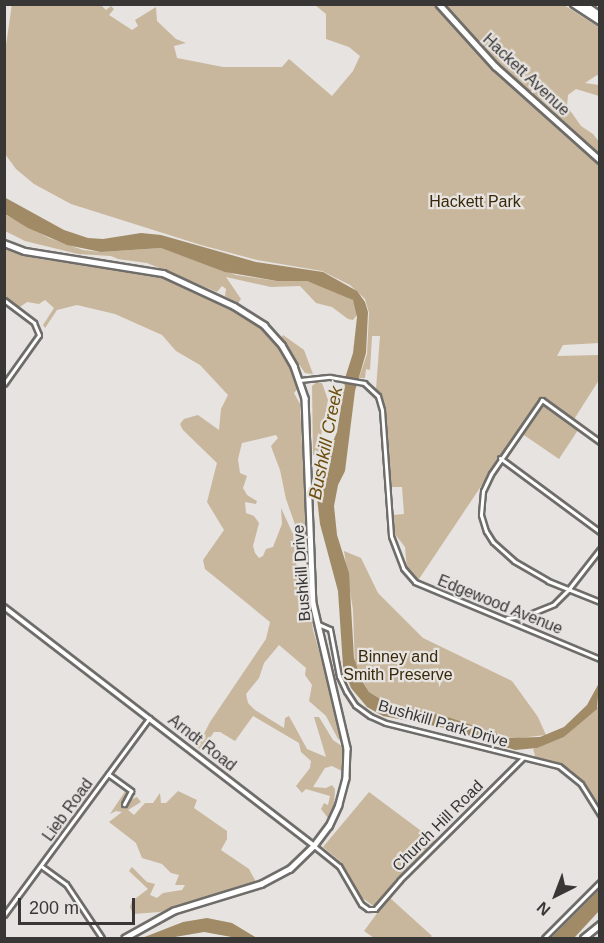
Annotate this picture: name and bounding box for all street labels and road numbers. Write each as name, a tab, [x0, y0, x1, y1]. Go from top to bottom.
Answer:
street label: Hackett Avenue	[478, 30, 574, 120]
street label: Bushkill Drive	[289, 524, 315, 622]
street label: Edgewood Avenue	[434, 571, 566, 639]
street label: Bushkill Park Drive	[376, 696, 510, 752]
street label: Arndt Road	[164, 711, 240, 775]
street label: Lieb Road	[39, 775, 97, 845]
street label: Church Hill Road	[388, 776, 488, 876]

